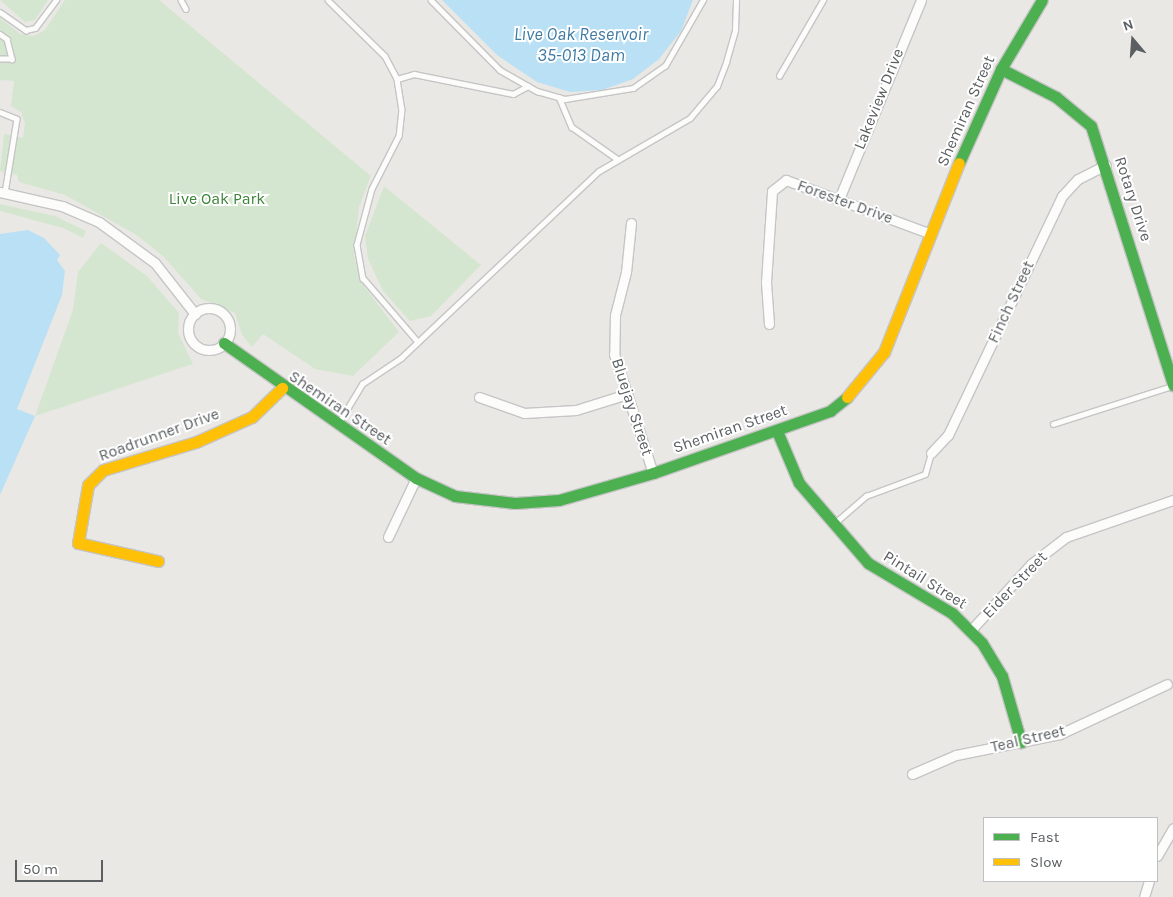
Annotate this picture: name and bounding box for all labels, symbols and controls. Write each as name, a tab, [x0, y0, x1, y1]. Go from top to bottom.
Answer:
north arrow	[1108, 15, 1158, 65]
text: N	[1121, 16, 1136, 35]
water label: Live Oak Reservoir 35-013 Dam	[514, 24, 648, 66]
street label: Lakeview Drive	[850, 46, 908, 152]
street label: Shemiran Street	[933, 53, 999, 169]
street label: Rotary Drive	[1110, 154, 1156, 244]
street label: Forester Drive	[795, 176, 895, 228]
park label: Live Oak Park	[169, 189, 265, 209]
street label: Finch Street	[984, 258, 1038, 346]
street label: Bluejay Street	[607, 356, 657, 458]
street label: Shemiran Street	[285, 367, 395, 449]
street label: Shemiran Street	[670, 401, 790, 457]
street label: Roadrunner Drive	[96, 404, 222, 466]
street label: Pintail Street	[880, 547, 970, 613]
street label: Eider Street	[979, 548, 1051, 622]
street label: Teal Street	[989, 721, 1067, 757]
legend	[983, 817, 1158, 882]
text: Fast	[1030, 828, 1059, 846]
scale bar	[18, 850, 105, 882]
text: Slow	[1030, 853, 1062, 871]
text: 50 m	[23, 860, 58, 878]

